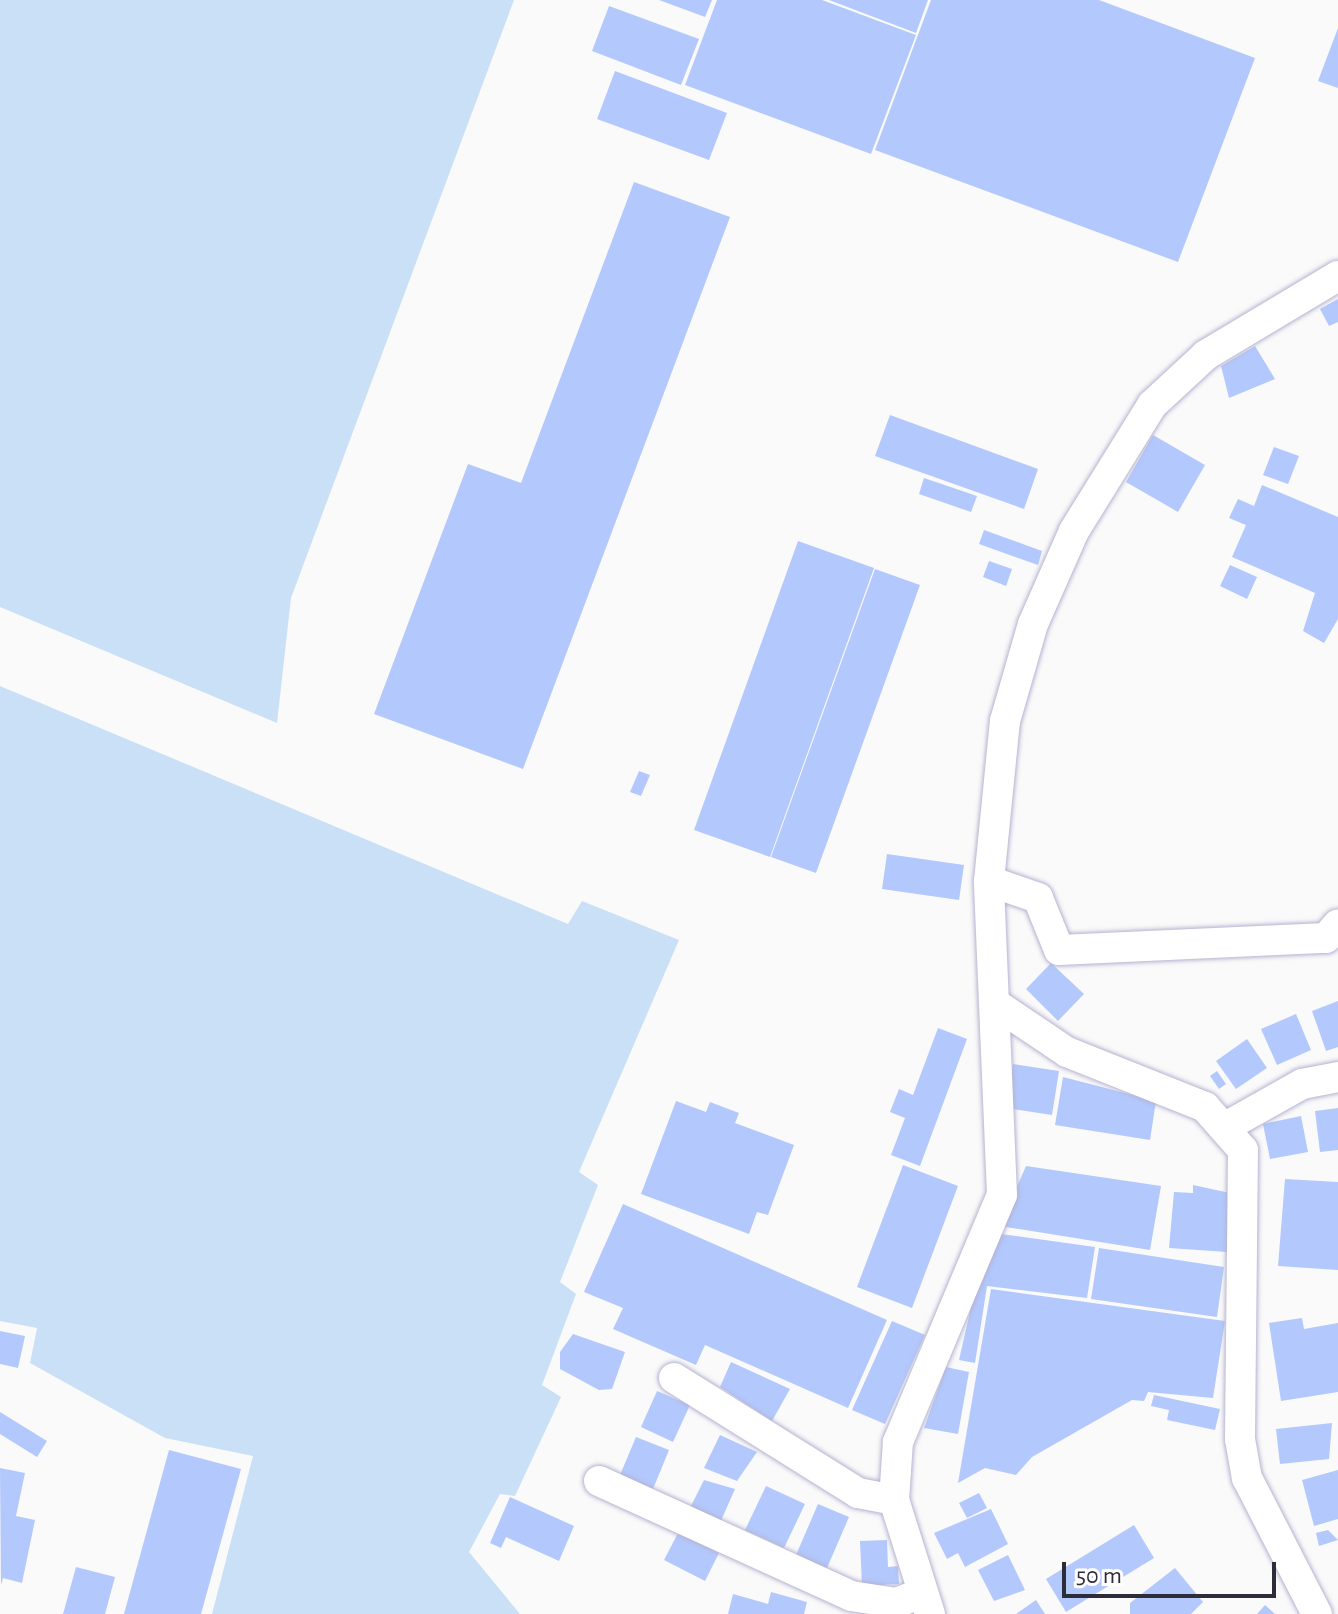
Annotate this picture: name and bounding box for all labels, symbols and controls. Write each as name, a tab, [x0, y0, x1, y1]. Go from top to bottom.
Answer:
scale bar	[1066, 1546, 1280, 1596]
text: 50 m	[1076, 1564, 1122, 1588]

